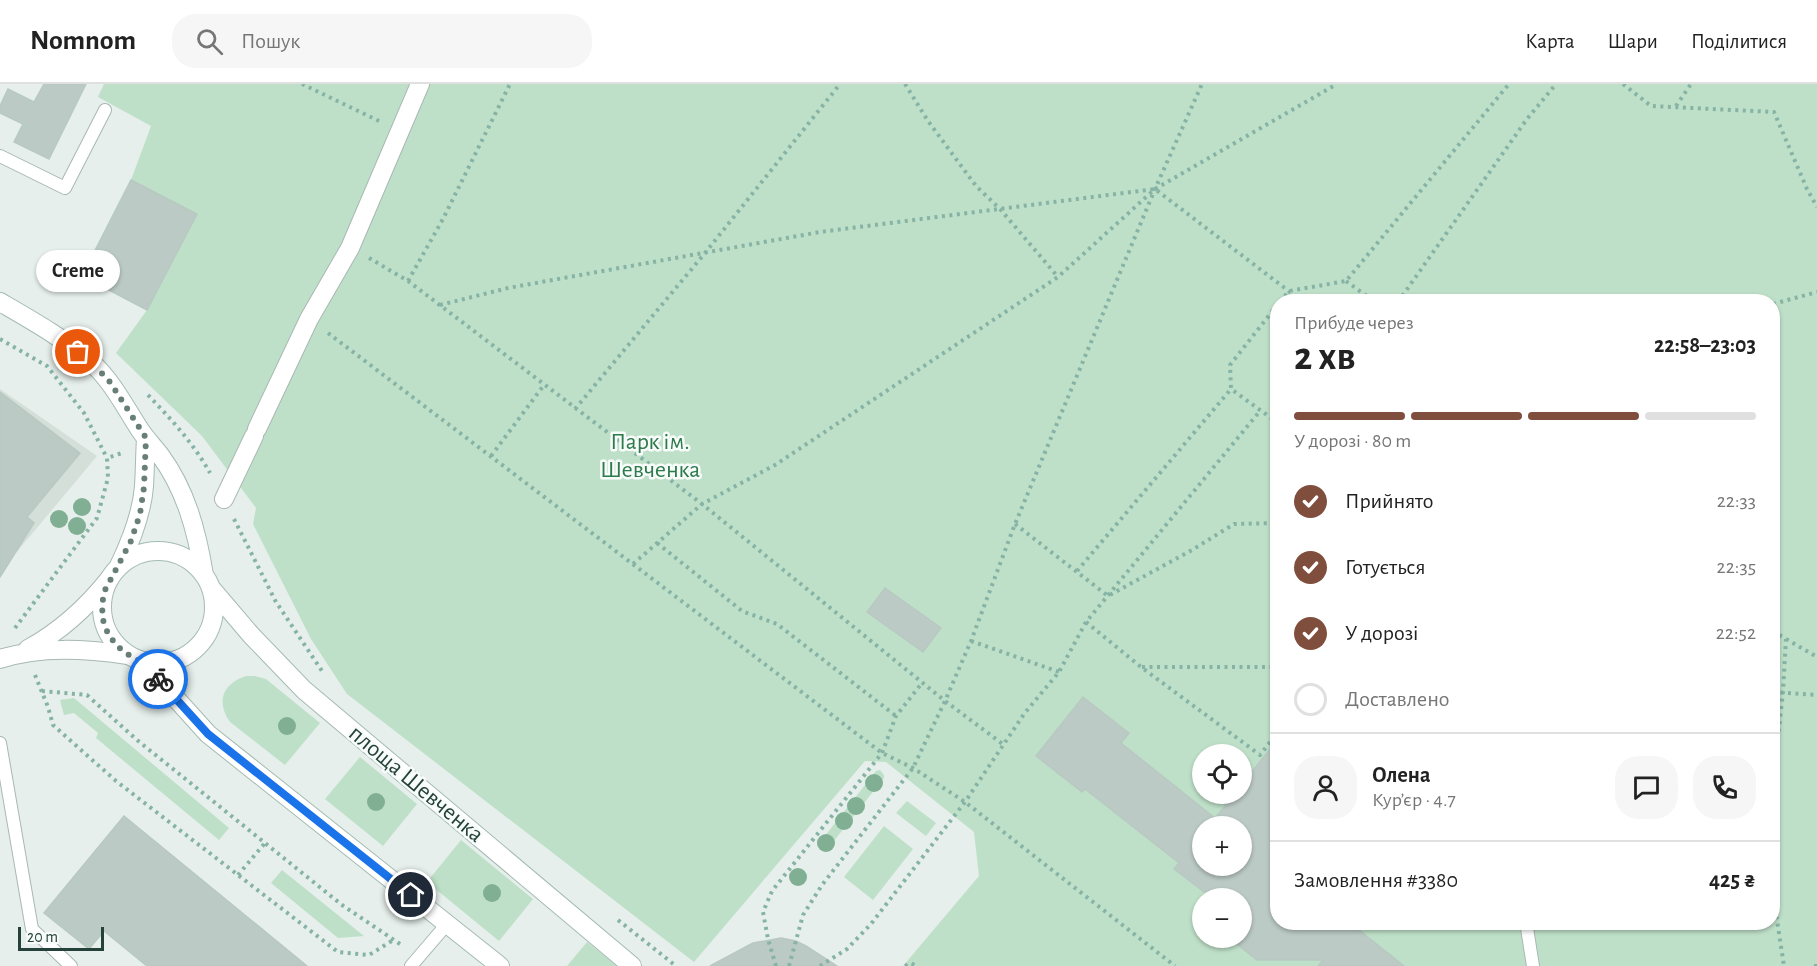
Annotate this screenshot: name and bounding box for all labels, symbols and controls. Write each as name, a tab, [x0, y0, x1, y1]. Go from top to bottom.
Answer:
search box	[172, 14, 592, 68]
icon: search	[193, 25, 226, 58]
text: Nomnom	[30, 27, 136, 55]
text: Пошук	[241, 30, 300, 52]
text: Карта	[1525, 31, 1575, 52]
text: Шари	[1608, 31, 1658, 52]
text: Поділитися	[1691, 31, 1787, 52]
callout: Creme	[36, 250, 120, 292]
text: Creme	[52, 261, 104, 281]
text: Прибуде через	[1294, 313, 1414, 333]
pin	[52, 326, 103, 377]
text: 22:58–23:03	[1654, 334, 1756, 356]
icon: bag	[61, 335, 94, 368]
text: 2 хв	[1294, 338, 1356, 377]
park label: Парк iм. Шевченка	[600, 430, 700, 482]
text: У дорозі · 80 m	[1294, 431, 1411, 451]
icon: check	[1294, 485, 1327, 518]
text: Прийнято	[1345, 490, 1433, 512]
text: 22:33	[1717, 491, 1756, 511]
icon: check	[1294, 551, 1327, 584]
text: Готується	[1345, 556, 1426, 578]
text: 22:35	[1717, 557, 1756, 577]
icon: check	[1294, 617, 1327, 650]
text: У дорозі	[1345, 622, 1418, 644]
text: 22:52	[1716, 623, 1756, 643]
courier	[128, 649, 188, 709]
icon: bike	[142, 663, 175, 696]
text: Доставлено	[1345, 688, 1450, 710]
street label: площа Шевченка	[344, 721, 488, 847]
map controls	[1192, 744, 1252, 948]
button: locate	[1192, 744, 1252, 804]
button: person	[1294, 756, 1357, 819]
button: chat	[1615, 756, 1678, 819]
button: phone	[1693, 756, 1756, 819]
text: Олена	[1372, 764, 1430, 786]
text: Кур’єр · 4.7	[1372, 790, 1456, 810]
button: +	[1192, 816, 1252, 876]
pin	[385, 869, 436, 920]
text: Замовлення #3380	[1294, 869, 1458, 891]
text: 425 ₴	[1709, 869, 1756, 891]
icon: home	[394, 878, 427, 911]
button: −	[1192, 888, 1252, 948]
scale bar	[18, 924, 104, 952]
text: 20 m	[27, 929, 58, 945]

